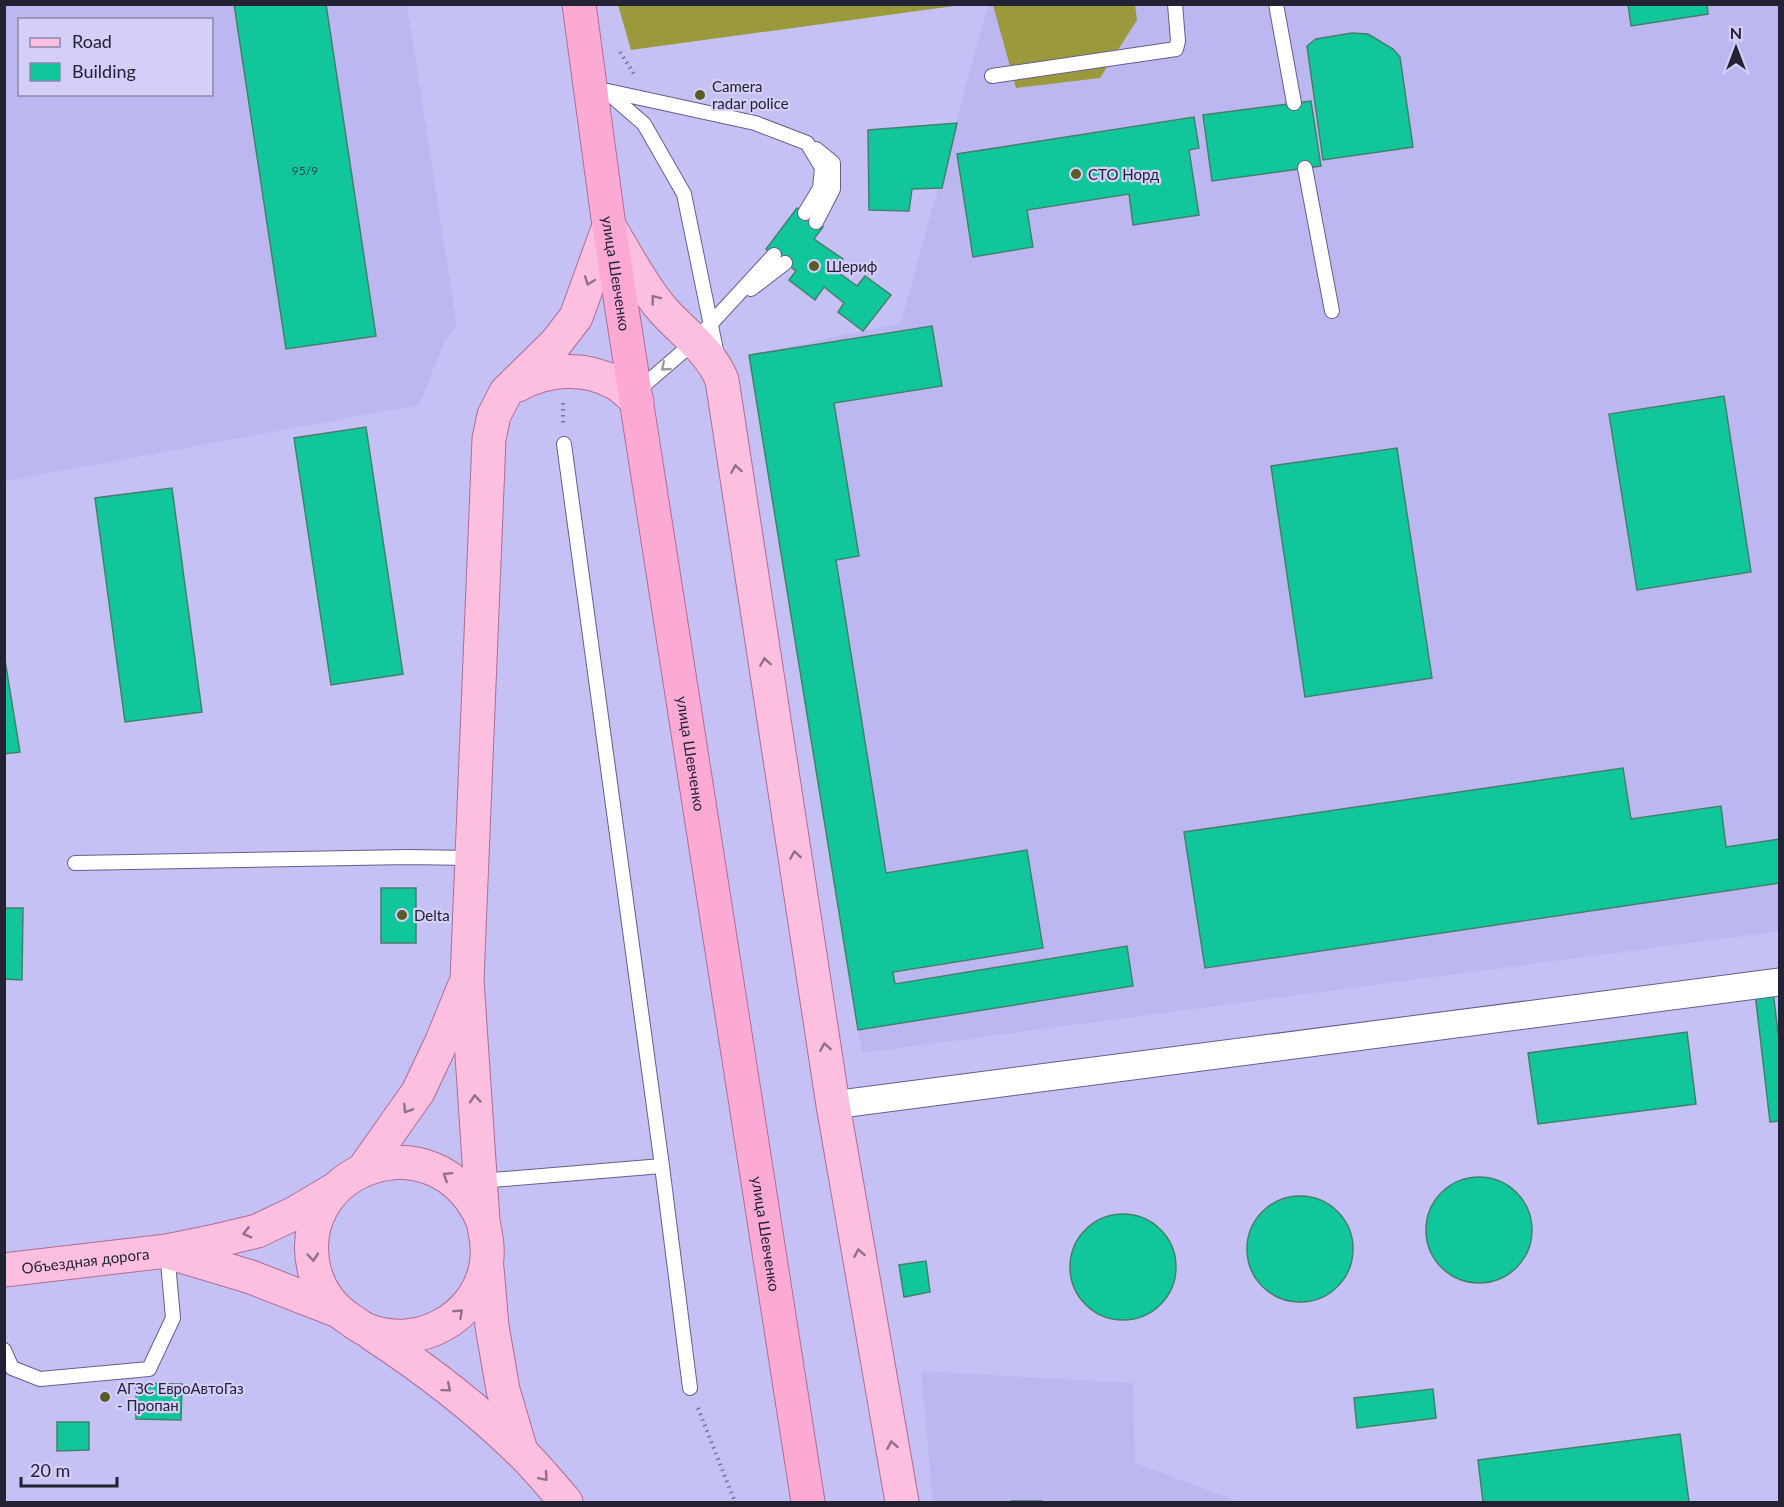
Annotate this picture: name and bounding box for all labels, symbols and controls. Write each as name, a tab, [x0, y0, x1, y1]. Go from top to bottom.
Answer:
legend	[18, 18, 213, 96]
north arrow	[1706, 18, 1766, 78]
text: N	[1730, 23, 1742, 42]
text: Road	[72, 30, 112, 52]
text: Building	[72, 60, 136, 82]
place label: Camera radar police	[712, 77, 789, 112]
marker: Camera radar police	[693, 88, 707, 102]
house number: 95/9	[292, 163, 318, 178]
place label: СТО Норд	[1088, 165, 1159, 183]
marker: СТО Норд	[1069, 167, 1083, 181]
street label: улица Шевченко	[599, 215, 634, 332]
place label: Шериф	[826, 257, 877, 275]
marker: Шериф	[807, 259, 821, 273]
one-way arrow	[584, 275, 596, 286]
one-way arrow	[651, 295, 662, 306]
one-way arrow	[661, 360, 672, 371]
one-way arrow	[730, 465, 742, 474]
one-way arrow	[760, 657, 772, 667]
street label: улица Шевченко	[673, 695, 709, 812]
one-way arrow	[789, 850, 802, 860]
place label: Delta	[414, 906, 450, 924]
marker: Delta	[395, 908, 409, 922]
one-way arrow	[819, 1043, 831, 1052]
one-way arrow	[469, 1095, 482, 1104]
one-way arrow	[403, 1102, 414, 1113]
one-way arrow	[443, 1172, 453, 1184]
street label: улица Шевченко	[748, 1175, 784, 1293]
one-way arrow	[242, 1226, 252, 1239]
street label: Объездная дорога	[21, 1244, 150, 1277]
one-way arrow	[853, 1248, 866, 1258]
one-way arrow	[306, 1252, 319, 1261]
one-way arrow	[452, 1309, 462, 1320]
place label: АГЗС ЕвроАвтоГаз - Пропан	[117, 1379, 244, 1414]
one-way arrow	[440, 1380, 451, 1391]
marker: АГЗС ЕвроАвтоГаз - Пропан	[98, 1390, 112, 1404]
one-way arrow	[886, 1440, 899, 1450]
scale bar	[21, 1450, 117, 1488]
text: 20 m	[30, 1459, 70, 1481]
one-way arrow	[537, 1470, 548, 1481]

